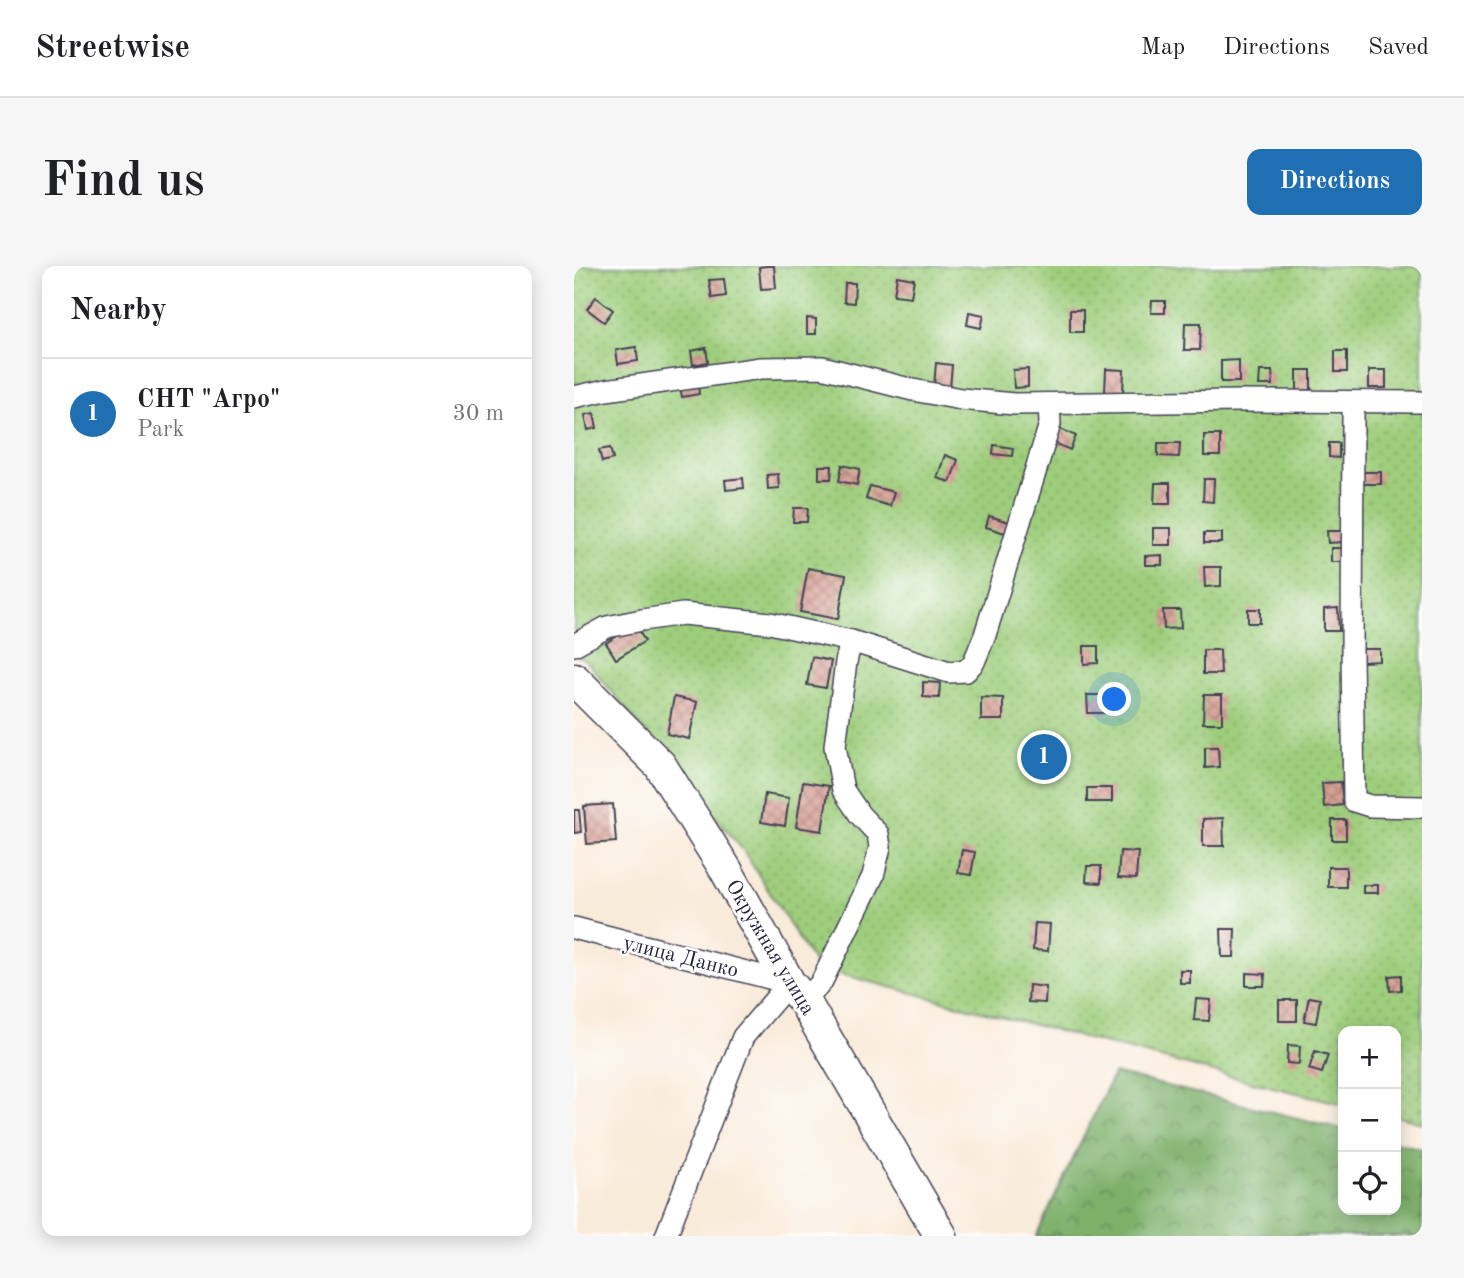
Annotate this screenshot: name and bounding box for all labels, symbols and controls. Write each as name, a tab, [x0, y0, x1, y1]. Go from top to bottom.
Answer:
text: Streetwise	[35, 32, 190, 65]
text: Map	[1141, 36, 1185, 60]
text: Directions	[1223, 36, 1330, 60]
text: Saved	[1368, 36, 1429, 60]
button: Directions	[1247, 149, 1422, 215]
text: Find us	[42, 158, 205, 207]
text: Nearby	[70, 296, 167, 326]
text: СНТ "Агро"	[137, 387, 280, 413]
text: 1	[86, 402, 100, 425]
text: 30 m	[453, 402, 504, 425]
text: Park	[137, 418, 184, 441]
your location	[1097, 682, 1131, 716]
pin: 1	[1021, 731, 1067, 783]
street label: Окружная улица	[721, 877, 818, 1019]
street label: улица Данко	[621, 933, 740, 982]
map controls	[1338, 1026, 1401, 1215]
button: +	[1338, 1026, 1401, 1089]
button: −	[1338, 1089, 1401, 1152]
button: locate	[1338, 1152, 1401, 1215]

